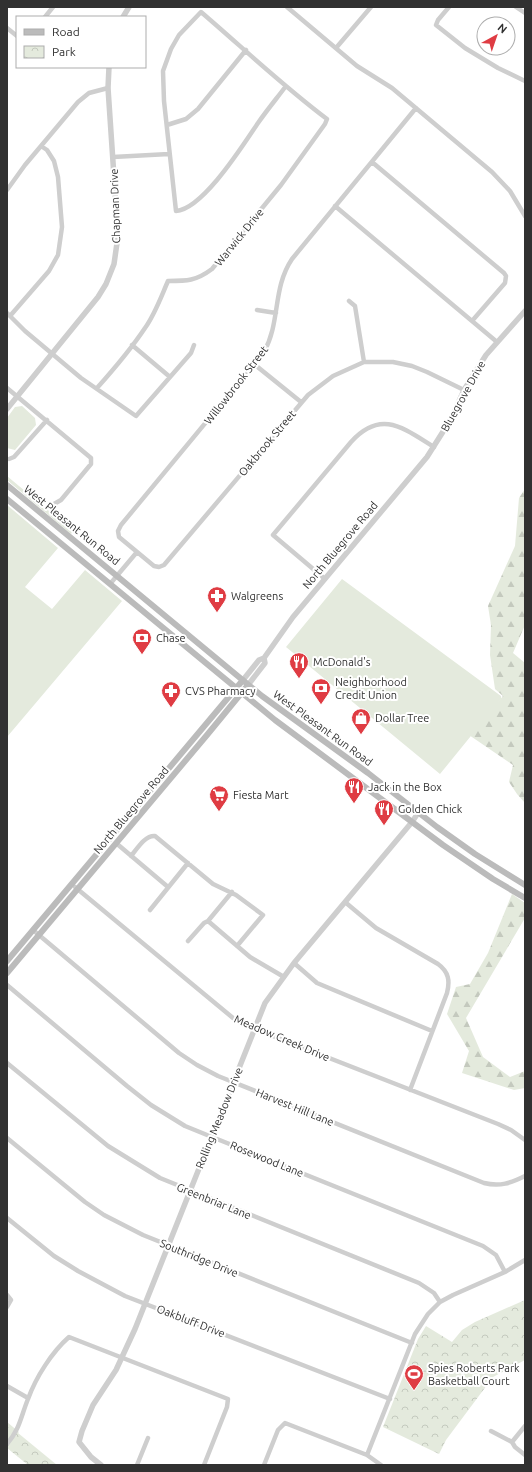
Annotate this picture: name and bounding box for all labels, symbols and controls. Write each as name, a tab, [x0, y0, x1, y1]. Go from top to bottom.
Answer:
legend	[16, 16, 146, 68]
north arrow	[476, 16, 516, 56]
text: N	[495, 21, 509, 36]
text: Road	[52, 25, 80, 38]
text: Park	[52, 45, 76, 58]
street label: Chapman Drive	[108, 168, 122, 244]
street label: Warwick Drive	[212, 206, 266, 268]
street label: Willowbrook Street	[202, 343, 271, 427]
street label: Bluegrove Drive	[439, 359, 487, 433]
street label: Oakbrook Street	[236, 407, 298, 478]
street label: West Pleasant Run Road	[22, 483, 122, 567]
street label: North Bluegrove Road	[300, 499, 380, 591]
pharmacy icon: Walgreens	[206, 585, 228, 613]
place label: Walgreens	[231, 590, 283, 602]
bank icon: Chase	[131, 627, 153, 655]
place label: Chase	[156, 632, 186, 644]
restaurant icon: McDonald's	[288, 651, 310, 679]
place label: McDonald's	[313, 656, 371, 668]
place label: Neighborhood Credit Union	[335, 676, 407, 701]
bank icon: Neighborhood Credit Union	[310, 677, 332, 705]
pharmacy icon: CVS Pharmacy	[160, 680, 182, 708]
place label: CVS Pharmacy	[185, 685, 256, 697]
street label: West Pleasant Run Road	[271, 688, 375, 768]
shop icon: Dollar Tree	[350, 707, 372, 735]
place label: Dollar Tree	[375, 712, 429, 724]
street label: North Bluegrove Road	[91, 764, 171, 856]
restaurant icon: Jack in the Box	[343, 776, 365, 804]
place label: Jack in the Box	[368, 781, 442, 793]
supermarket icon: Fiesta Mart	[208, 784, 230, 812]
place label: Fiesta Mart	[233, 789, 289, 801]
restaurant icon: Golden Chick	[373, 798, 395, 826]
place label: Golden Chick	[398, 803, 463, 815]
street label: Meadow Creek Drive	[233, 1012, 331, 1064]
street label: Rolling Meadow Drive	[193, 1066, 245, 1170]
street label: Harvest Hill Lane	[254, 1086, 336, 1128]
street label: Rosewood Lane	[229, 1139, 305, 1179]
street label: Greenbriar Lane	[175, 1181, 253, 1221]
street label: Southridge Drive	[158, 1237, 240, 1279]
street label: Oakbluff Drive	[155, 1302, 227, 1340]
place label: Spies Roberts Park Basketball Court	[428, 1362, 520, 1387]
sports icon: Spies Roberts Park Basketball Court	[403, 1363, 425, 1391]

